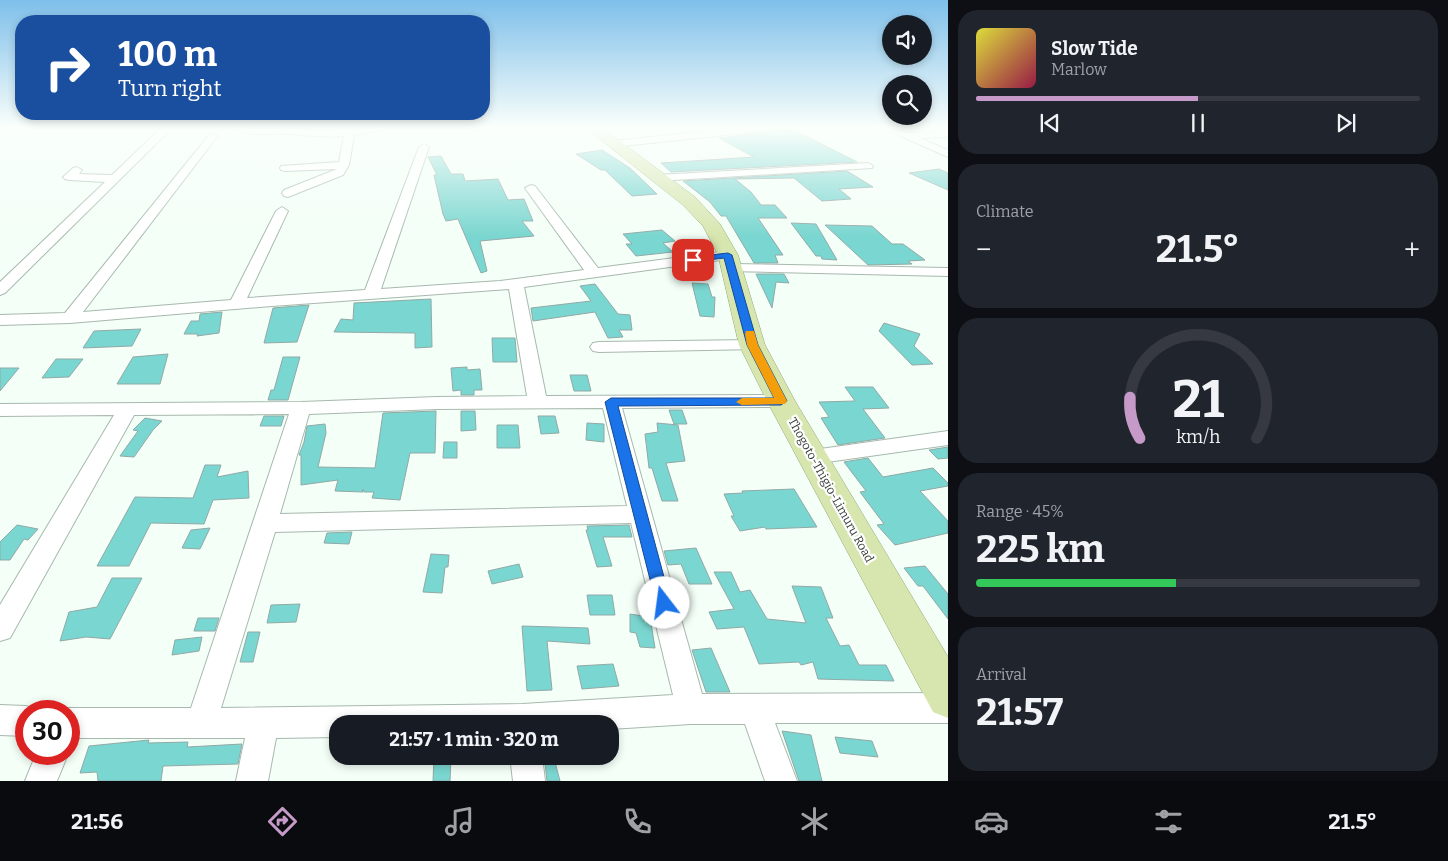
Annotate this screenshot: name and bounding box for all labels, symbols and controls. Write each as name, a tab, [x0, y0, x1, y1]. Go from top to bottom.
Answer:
map controls	[882, 15, 932, 125]
button: sound	[882, 15, 932, 65]
text: 100 m	[118, 33, 217, 75]
icon: right	[35, 35, 100, 100]
text: Slow Tide	[1051, 37, 1138, 60]
text: Marlow	[1051, 60, 1107, 79]
text: Turn right	[118, 75, 221, 102]
button: search	[882, 75, 932, 125]
icon: previous	[1036, 109, 1064, 137]
icon: pause	[1184, 109, 1212, 137]
icon: next	[1332, 109, 1360, 137]
text: Climate	[976, 202, 1034, 221]
text: 21.5°	[1156, 226, 1240, 272]
text: −	[976, 233, 991, 266]
text: +	[1404, 233, 1420, 266]
pin	[672, 239, 714, 281]
icon: arrive	[679, 246, 707, 274]
text: 21	[1172, 368, 1224, 431]
street label: Thogoto-Thigio-Limuru Road	[785, 415, 877, 565]
text: km/h	[1176, 426, 1220, 448]
text: Range · 45%	[976, 502, 1064, 521]
text: 225 km	[976, 526, 1105, 572]
position arrow	[637, 576, 689, 628]
text: Arrival	[976, 665, 1027, 684]
text: 21:57	[976, 689, 1063, 735]
speed limit sign: 30	[15, 700, 80, 765]
text: 21:57 · 1 min · 320 m	[389, 728, 559, 751]
icon: directions	[265, 804, 300, 839]
icon: music	[442, 804, 477, 839]
icon: phone	[620, 804, 655, 839]
icon: climate	[797, 804, 832, 839]
icon: car	[974, 804, 1009, 839]
icon: filters	[1151, 804, 1186, 839]
text: 21:56	[71, 808, 123, 835]
text: 21.5°	[1328, 808, 1377, 835]

